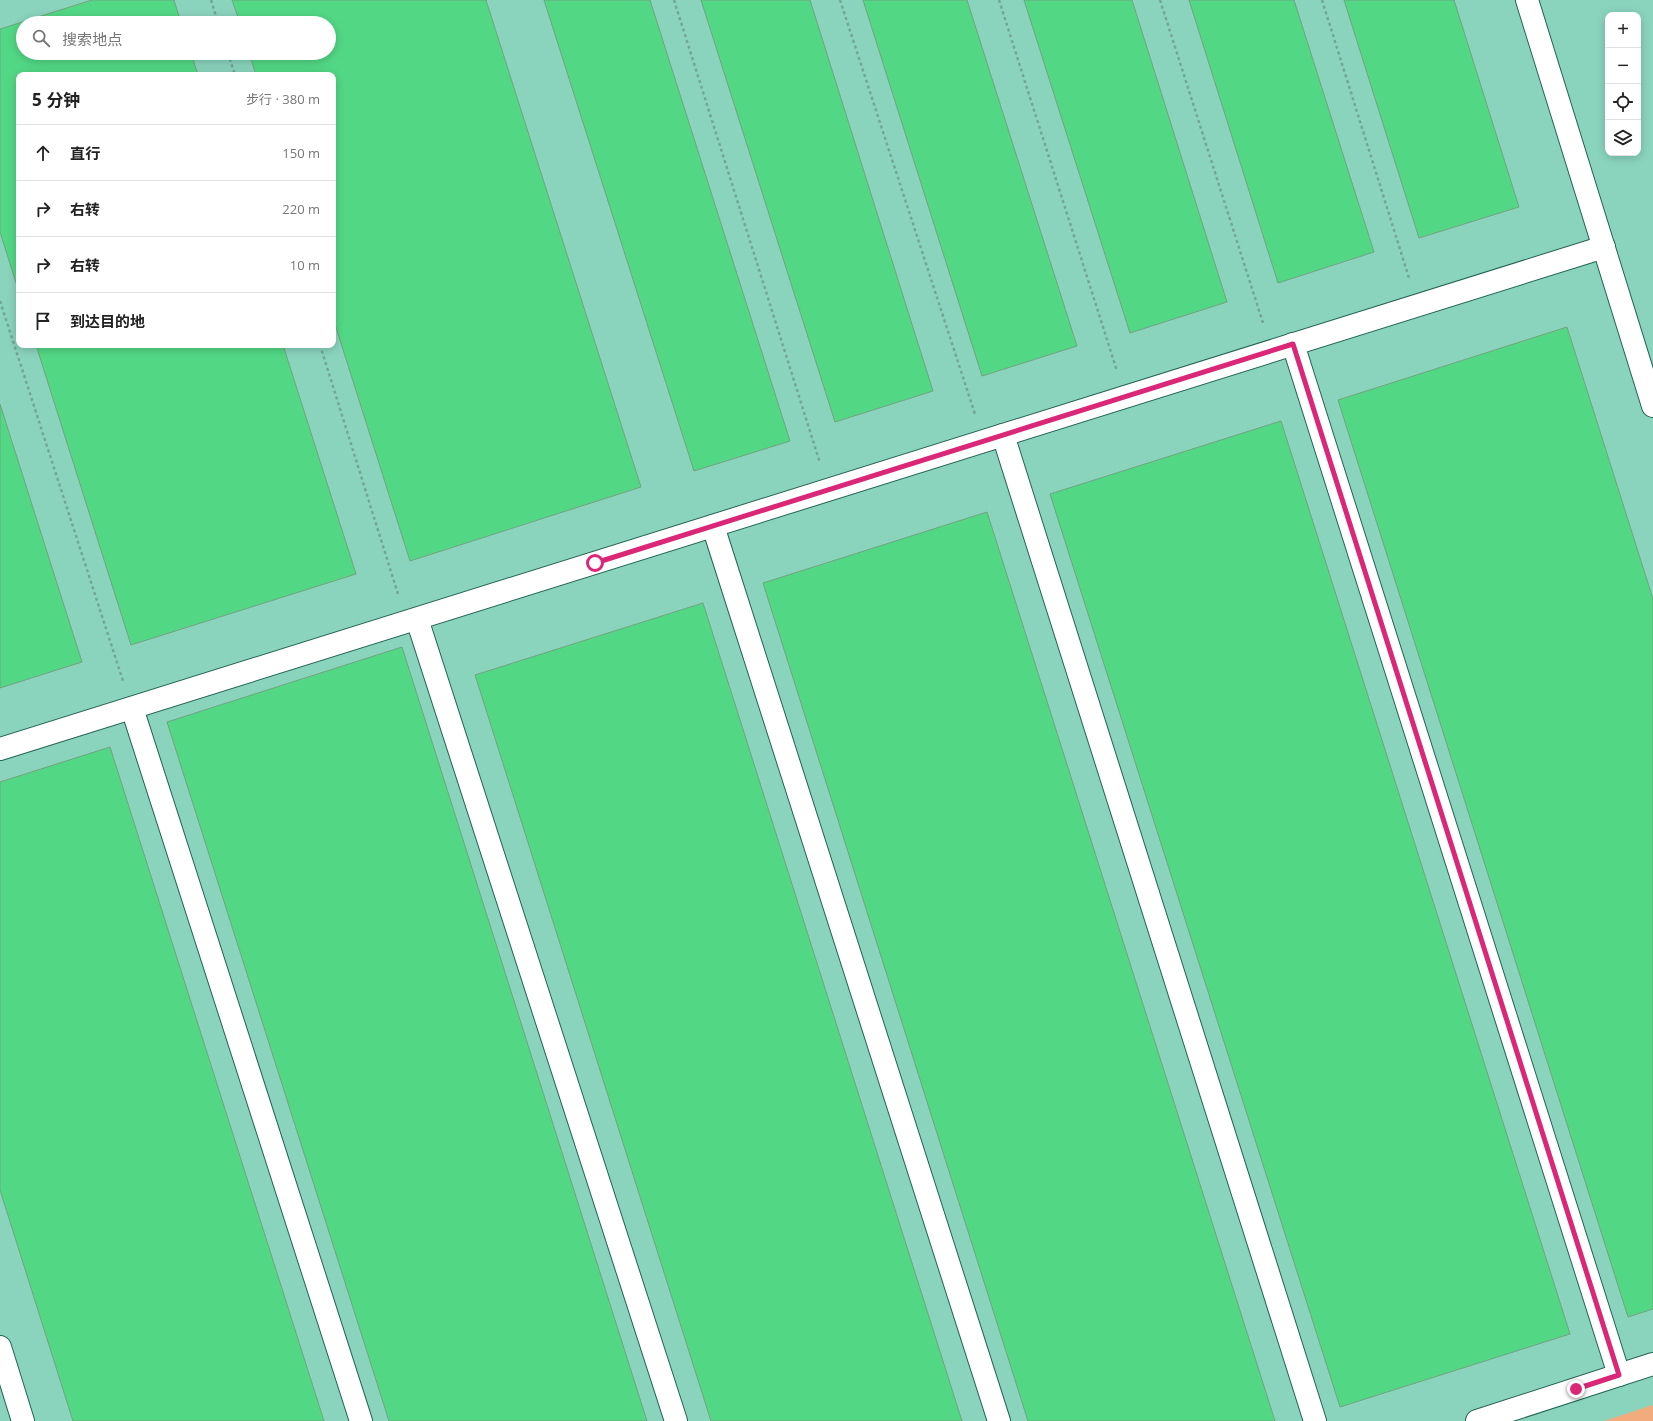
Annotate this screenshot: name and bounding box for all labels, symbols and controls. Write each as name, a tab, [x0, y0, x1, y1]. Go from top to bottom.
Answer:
map controls	[1605, 12, 1641, 156]
button: +	[1605, 12, 1641, 48]
search box	[16, 16, 336, 60]
icon: search	[30, 27, 52, 49]
text: 搜索地点	[62, 29, 122, 49]
button: −	[1605, 48, 1641, 84]
button: locate	[1605, 84, 1641, 120]
text: 5 分钟	[32, 88, 80, 111]
text: 步行 · 380 m	[246, 90, 320, 108]
button: layers	[1605, 120, 1641, 156]
icon: ahead	[32, 142, 54, 164]
text: 直行	[70, 143, 100, 163]
text: 150 m	[282, 144, 320, 162]
icon: right	[32, 198, 54, 220]
text: 右转	[70, 199, 100, 219]
text: 220 m	[282, 200, 320, 218]
icon: right	[32, 254, 54, 276]
text: 右转	[70, 255, 100, 275]
text: 10 m	[290, 256, 320, 274]
icon: arrive	[32, 310, 54, 332]
text: 到达目的地	[70, 311, 145, 331]
route start	[586, 554, 604, 572]
route end	[1567, 1380, 1585, 1398]

